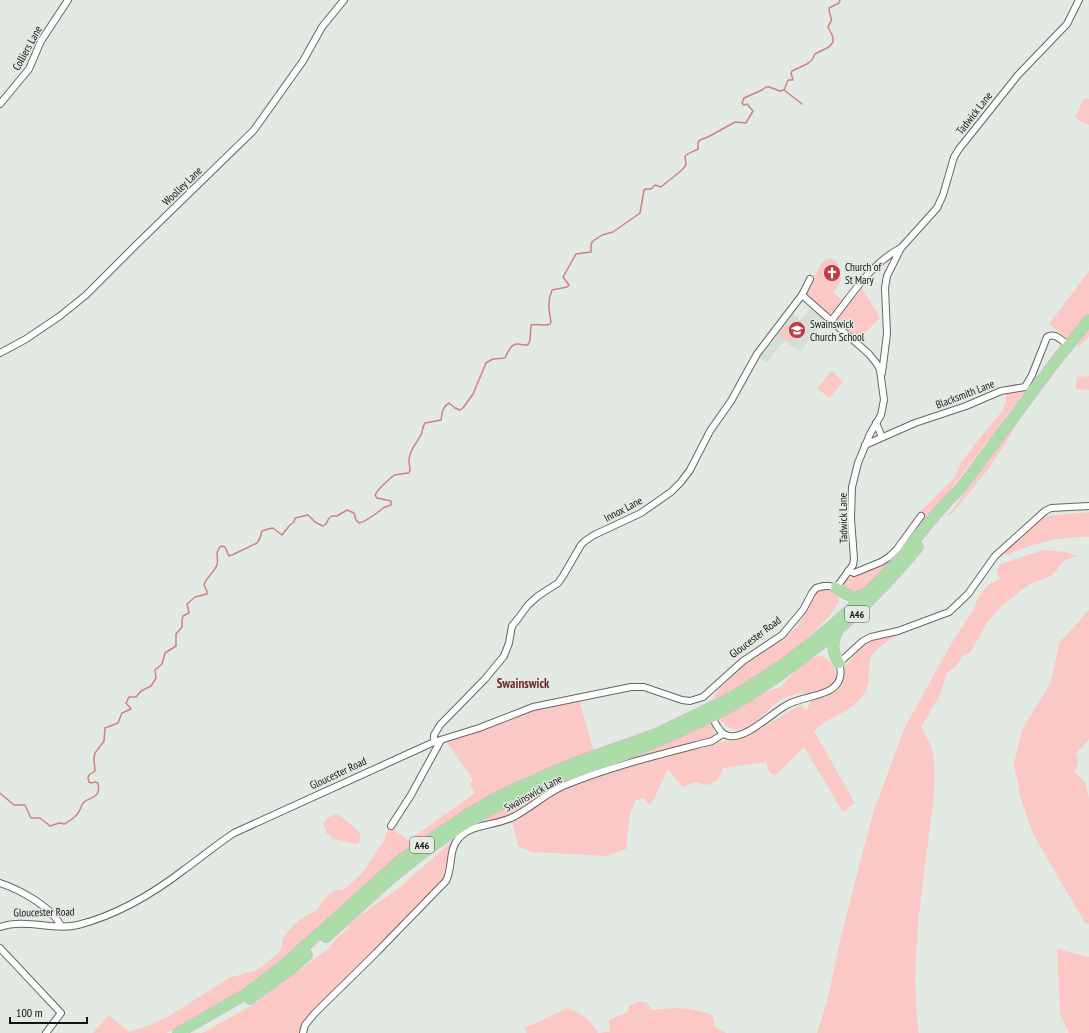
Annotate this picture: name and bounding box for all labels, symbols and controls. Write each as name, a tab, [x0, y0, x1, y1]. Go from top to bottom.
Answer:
street label: Colliers Lane	[9, 23, 45, 73]
street label: Tadwick Lane	[953, 88, 995, 137]
street label: Woolley Lane	[159, 163, 205, 209]
place label: Church of St Mary	[845, 260, 882, 287]
church icon: Church of St Mary	[822, 263, 842, 283]
place label: Swainswick Church School	[810, 317, 865, 344]
school or university icon: Swainswick Church School	[787, 320, 807, 340]
street label: Blacksmith Lane	[934, 376, 997, 412]
street label: Tadwick Lane	[836, 492, 850, 543]
street label: Innox Lane	[601, 493, 645, 525]
road number: A46	[845, 606, 869, 622]
street label: Gloucester Road	[726, 613, 784, 661]
district label: Swainswick	[497, 675, 550, 692]
street label: Gloucester Road	[307, 754, 369, 792]
street label: Swainswick Lane	[502, 771, 565, 815]
road number: A46	[410, 837, 434, 853]
street label: Gloucester Road	[13, 904, 75, 920]
scale bar	[10, 999, 87, 1025]
text: 100 m	[16, 1005, 43, 1020]

